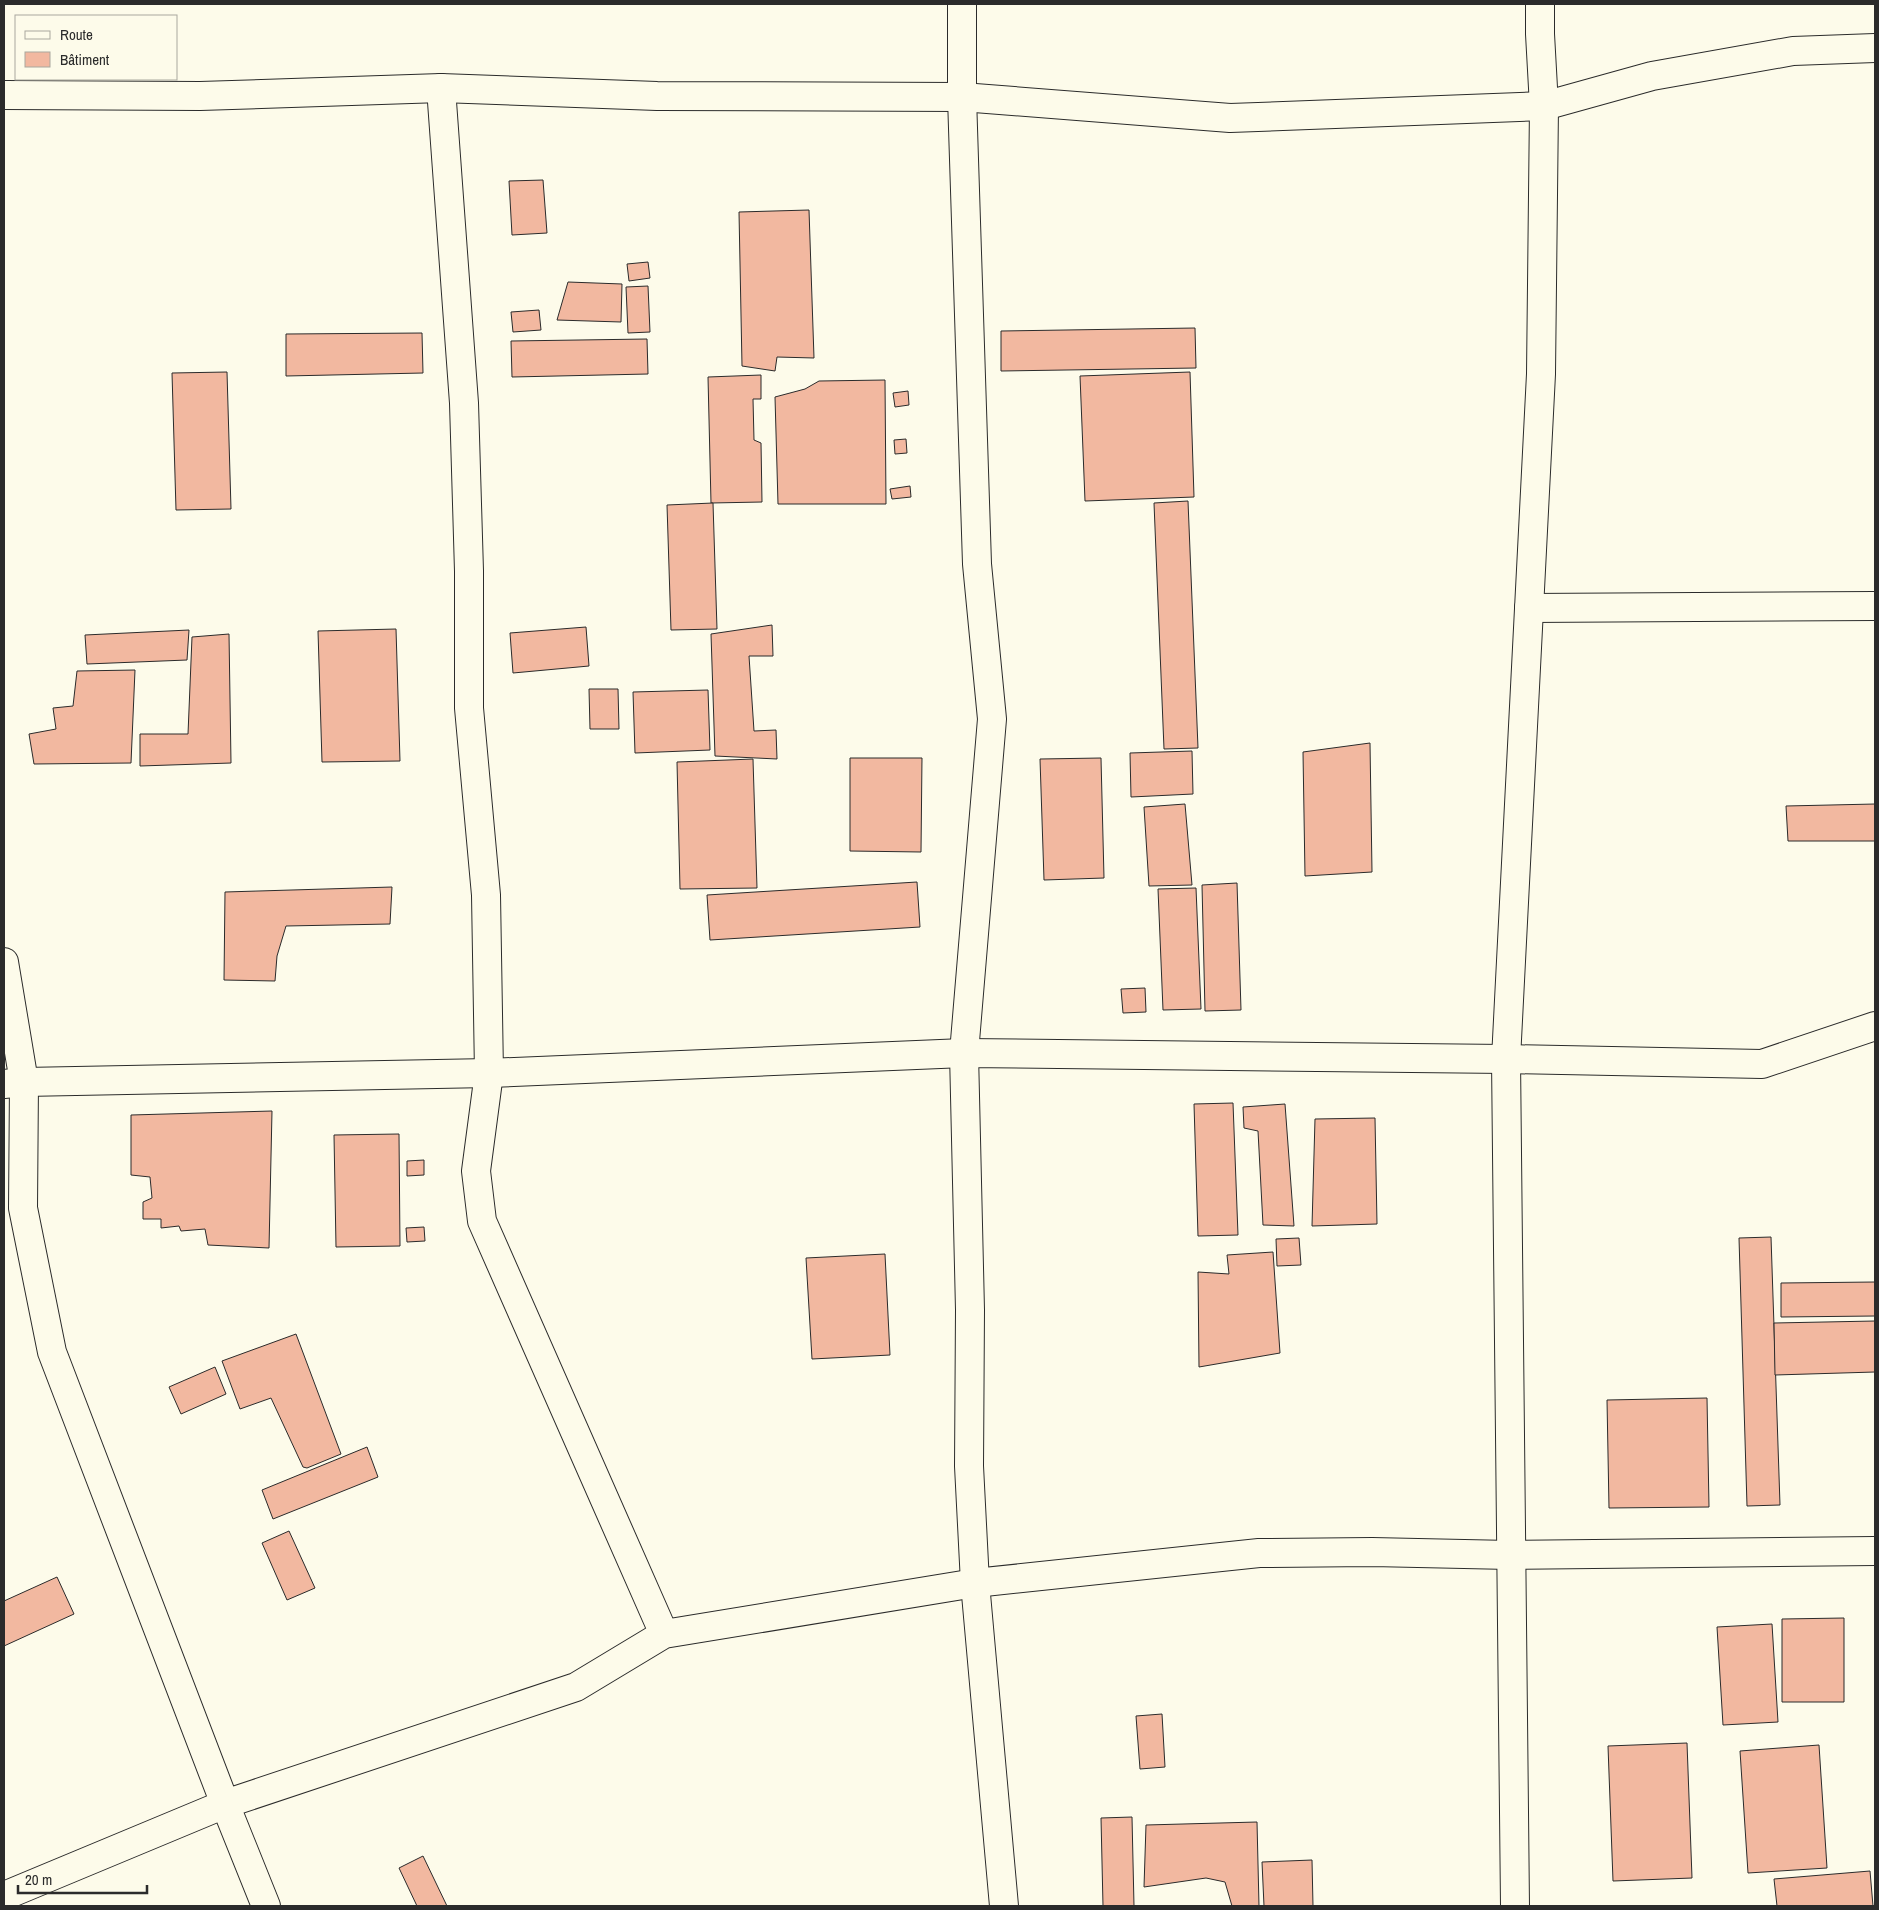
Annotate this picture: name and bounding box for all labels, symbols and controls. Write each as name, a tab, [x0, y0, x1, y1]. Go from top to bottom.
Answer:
legend	[15, 15, 178, 80]
text: Route	[60, 24, 93, 45]
text: Bâtiment	[60, 49, 110, 70]
scale bar	[18, 1862, 146, 1894]
text: 20 m	[25, 1869, 52, 1890]

